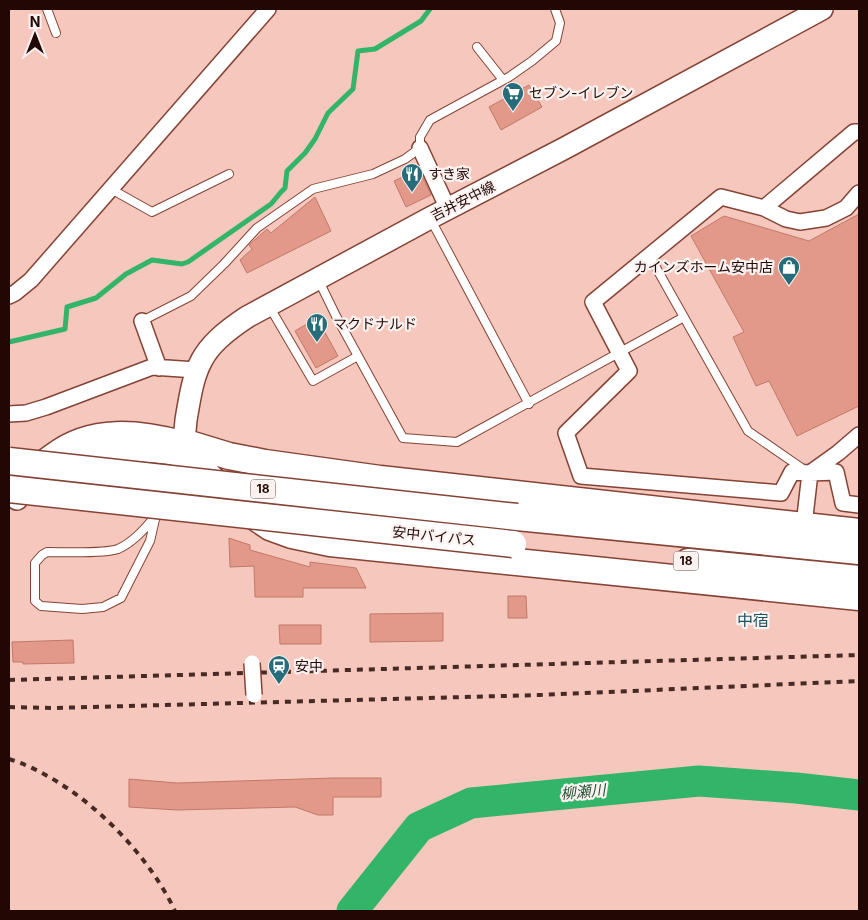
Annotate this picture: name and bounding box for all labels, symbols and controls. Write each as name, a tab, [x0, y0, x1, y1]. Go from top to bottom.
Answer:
north arrow	[10, 10, 60, 60]
text: N	[30, 13, 40, 30]
supermarket icon: セブン-イレブン	[501, 81, 525, 112]
place label: セブン-イレブン	[529, 84, 633, 101]
restaurant icon: すき家	[400, 162, 424, 193]
place label: すき家	[428, 165, 470, 182]
street label: 吉井安中線	[428, 177, 498, 224]
shop icon: カインズホーム安中店	[777, 255, 801, 286]
place label: カインズホーム安中店	[634, 258, 773, 275]
restaurant icon: マクドナルド	[305, 312, 329, 343]
place label: マクドナルド	[333, 315, 417, 332]
road number: 18	[250, 479, 276, 498]
street label: 安中バイパス	[392, 523, 477, 548]
road number: 18	[674, 552, 698, 570]
district label: 中宿	[737, 610, 769, 630]
station icon: 安中	[267, 654, 291, 685]
place label: 安中	[295, 657, 323, 674]
water label: 柳瀬川	[560, 780, 608, 803]

